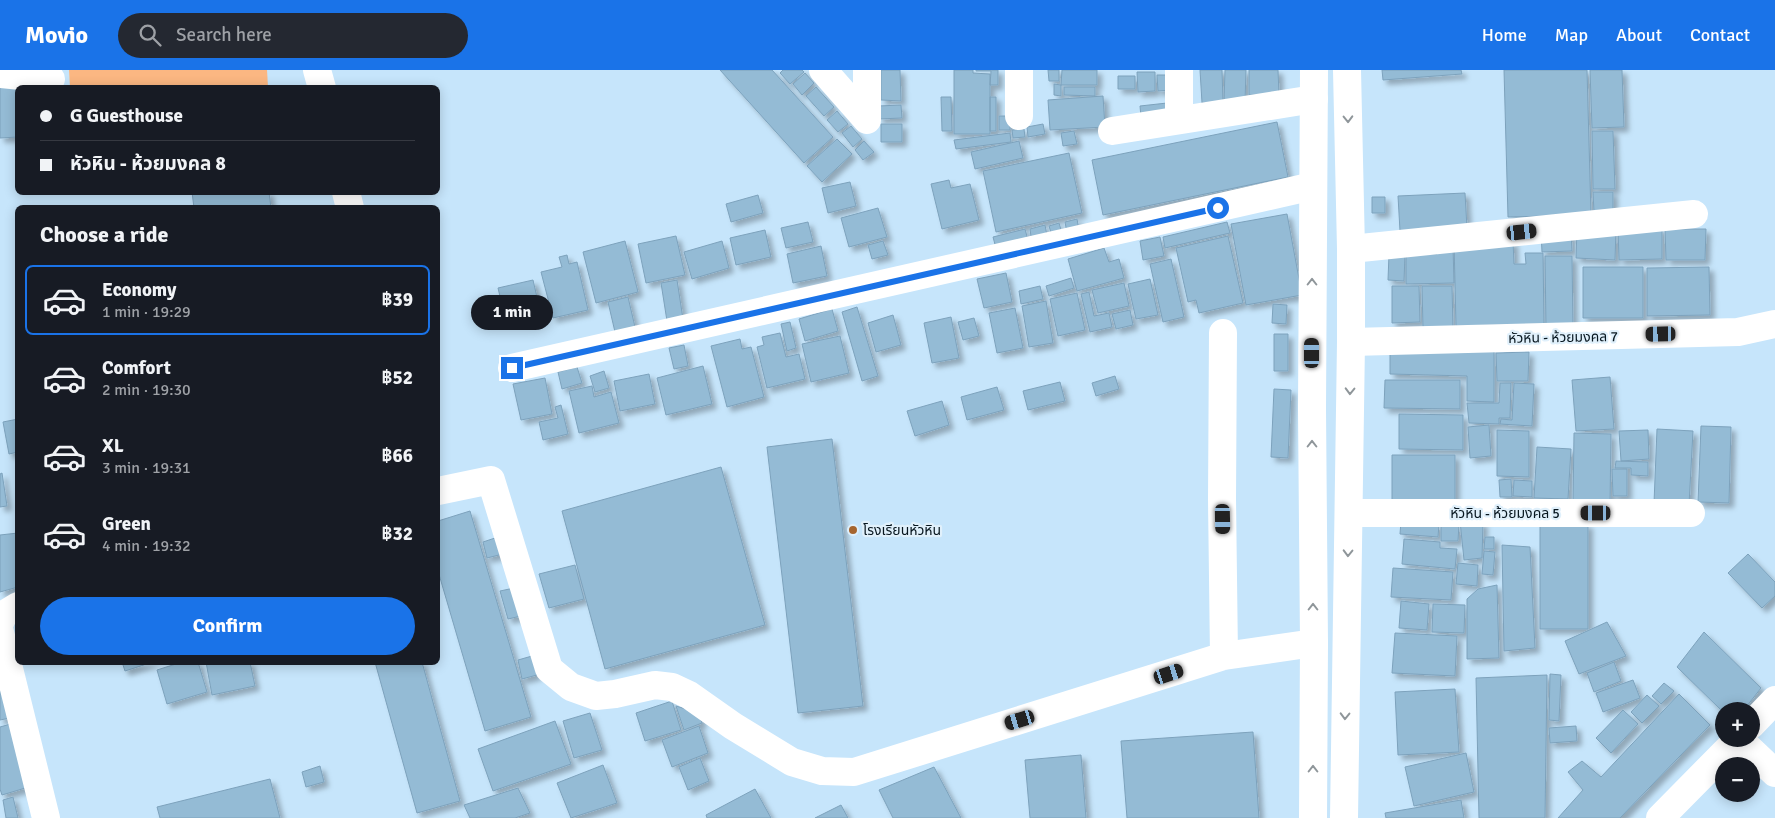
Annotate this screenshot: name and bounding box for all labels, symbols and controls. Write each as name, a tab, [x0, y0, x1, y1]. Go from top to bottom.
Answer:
search box	[118, 13, 468, 58]
text: Movio	[25, 20, 88, 50]
icon: search	[136, 21, 164, 49]
text: Search here	[176, 23, 272, 47]
text: Home	[1482, 24, 1527, 46]
text: Map	[1555, 24, 1588, 46]
text: About	[1616, 24, 1662, 46]
text: Contact	[1690, 24, 1750, 46]
text: G Guesthouse	[70, 104, 183, 128]
one-way arrow	[1343, 115, 1353, 123]
text: หัวหิน - ห้วยมงคล 8	[70, 152, 226, 176]
route start	[1207, 197, 1229, 219]
text: Choose a ride	[40, 221, 168, 248]
car	[1506, 223, 1537, 241]
icon: car	[42, 278, 87, 323]
text: Economy	[102, 278, 176, 302]
one-way arrow	[1307, 278, 1317, 286]
text: ฿39	[381, 288, 413, 312]
callout: 1 min	[471, 296, 553, 330]
text: 1 min · 19:29	[102, 302, 191, 322]
text: 1 min	[493, 302, 531, 322]
car	[1645, 326, 1676, 342]
street label: หัวหิน - ห้วยมงคล 7	[1508, 328, 1618, 347]
car	[1304, 338, 1319, 368]
icon: car	[42, 356, 87, 401]
text: Comfort	[102, 356, 171, 380]
route end	[501, 357, 523, 379]
text: ฿52	[381, 366, 413, 390]
text: 2 min · 19:30	[102, 380, 191, 400]
one-way arrow	[1345, 388, 1355, 395]
icon: car	[42, 434, 87, 479]
text: XL	[102, 434, 124, 458]
one-way arrow	[1307, 440, 1317, 448]
text: ฿66	[381, 444, 413, 468]
text: 3 min · 19:31	[102, 458, 191, 478]
car	[1215, 504, 1230, 534]
street label: หัวหิน - ห้วยมงคล 5	[1450, 505, 1560, 522]
car	[1581, 506, 1611, 521]
icon: car	[42, 512, 87, 557]
text: Green	[102, 512, 151, 536]
text: ฿32	[381, 522, 413, 546]
place label: โรงเรียนหัวหิน	[863, 522, 941, 539]
marker: โรงเรียนหัวหิน	[847, 524, 859, 536]
text: 4 min · 19:32	[102, 536, 191, 556]
one-way arrow	[1343, 550, 1353, 558]
button: Confirm	[40, 597, 415, 655]
one-way arrow	[1308, 603, 1318, 610]
car	[1152, 662, 1185, 686]
map controls	[1715, 702, 1760, 802]
button: +	[1715, 702, 1760, 747]
car	[1003, 708, 1036, 732]
one-way arrow	[1340, 712, 1351, 720]
button: −	[1715, 757, 1760, 802]
one-way arrow	[1308, 765, 1318, 773]

